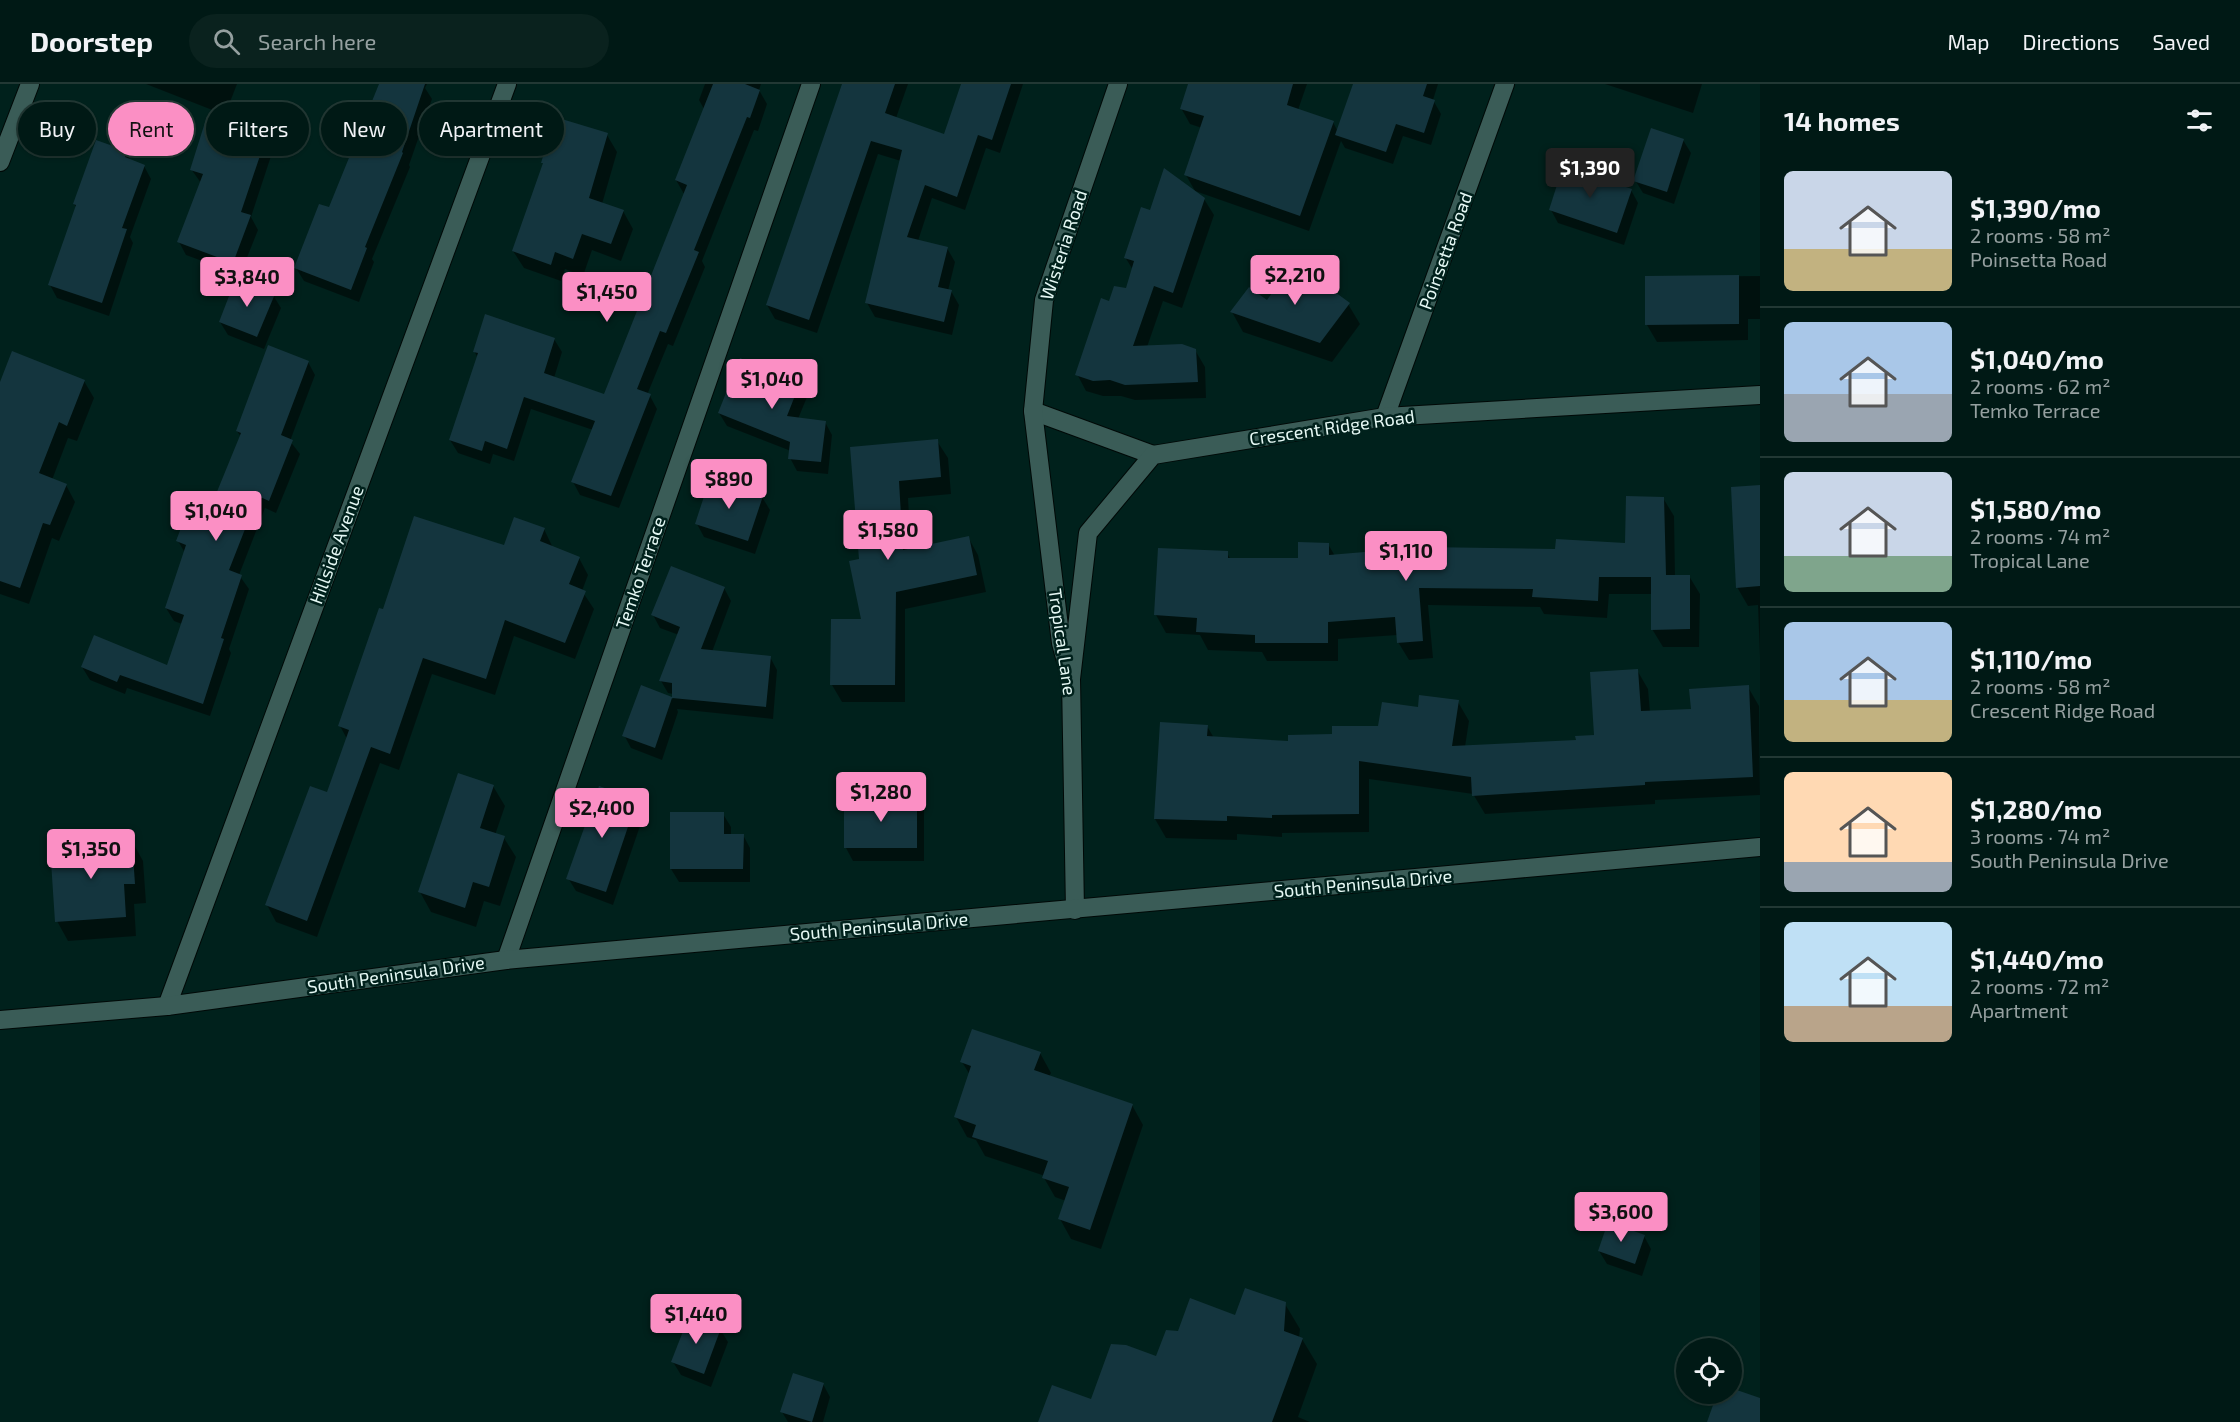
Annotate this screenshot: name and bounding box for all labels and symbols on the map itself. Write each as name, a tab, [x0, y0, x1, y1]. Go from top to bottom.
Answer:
pin: $1,390	[1541, 148, 1639, 199]
street label: Wisteria Road	[1035, 187, 1091, 302]
street label: Poinsetta Road	[1414, 189, 1477, 312]
pin: $2,210	[1246, 255, 1344, 306]
pin: $3,840	[198, 257, 296, 308]
pin: $1,450	[558, 272, 656, 323]
pin: $1,040	[723, 359, 821, 410]
street label: Crescent Ridge Road	[1248, 405, 1416, 450]
pin: $890	[693, 459, 765, 510]
street label: Hillside Avenue	[304, 482, 368, 607]
pin: $1,040	[167, 491, 265, 542]
pin: $1,580	[839, 510, 937, 561]
street label: Temko Terrace	[611, 514, 670, 632]
pin: $1,110	[1357, 531, 1455, 582]
street label: Tropical Lane	[1045, 587, 1081, 697]
pin: $1,280	[832, 772, 930, 823]
pin: $2,400	[553, 788, 651, 839]
pin: $1,350	[42, 829, 140, 880]
street label: South Peninsula Drive	[1273, 864, 1453, 902]
street label: South Peninsula Drive	[789, 907, 969, 945]
street label: South Peninsula Drive	[306, 951, 486, 997]
pin: $3,600	[1572, 1192, 1670, 1243]
pin: $1,440	[647, 1294, 745, 1345]

